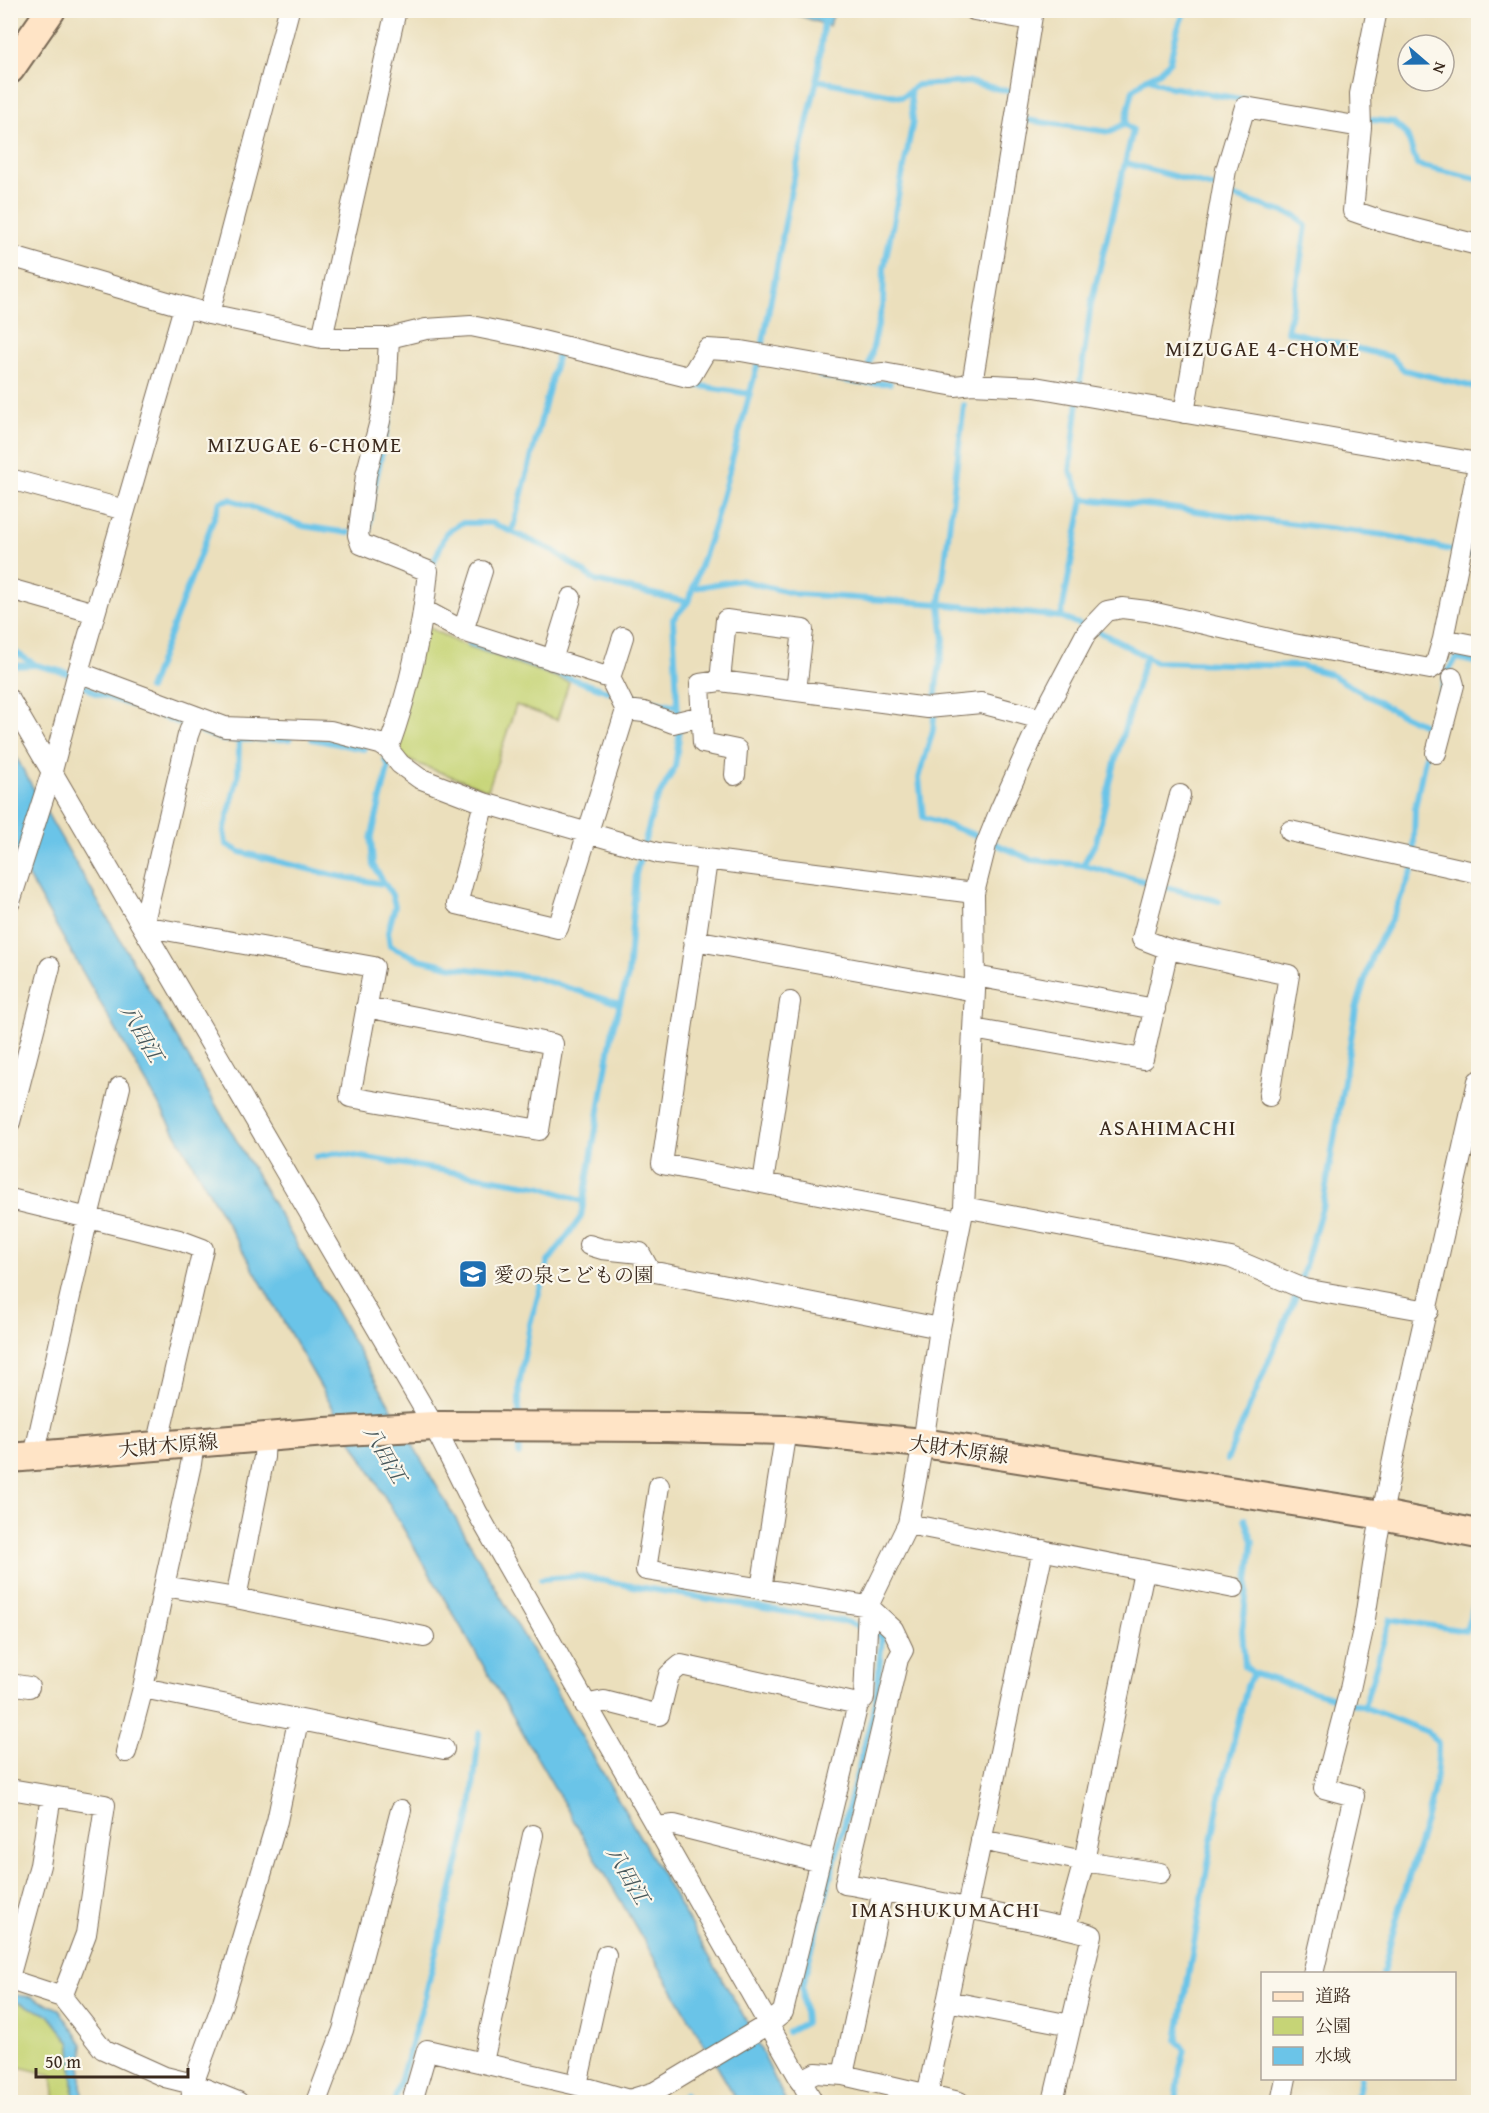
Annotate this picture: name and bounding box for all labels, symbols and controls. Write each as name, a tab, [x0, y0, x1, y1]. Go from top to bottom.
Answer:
north arrow	[1396, 33, 1456, 93]
text: N	[1427, 59, 1453, 78]
district label: MIZUGAE 4-CHOME	[1166, 333, 1360, 364]
district label: MIZUGAE 6-CHOME	[208, 429, 402, 460]
water label: 八田江	[113, 998, 173, 1071]
district label: ASAHIMACHI	[1099, 1111, 1237, 1143]
school or university icon: 愛の泉こどもの園	[457, 1258, 489, 1290]
place label: 愛の泉こどもの園	[494, 1260, 654, 1289]
water label: 八田江	[356, 1419, 416, 1492]
street label: 大財木原線	[117, 1426, 219, 1464]
street label: 大財木原線	[907, 1428, 1011, 1470]
water label: 八田江	[599, 1840, 659, 1913]
district label: IMASHUKUMACHI	[851, 1893, 1041, 1925]
legend	[1261, 1972, 1456, 2080]
text: 道路	[1315, 1982, 1351, 2009]
text: 公園	[1315, 2012, 1351, 2039]
scale bar	[36, 2041, 188, 2079]
text: 水域	[1315, 2042, 1351, 2069]
text: 50 m	[45, 2048, 81, 2075]

